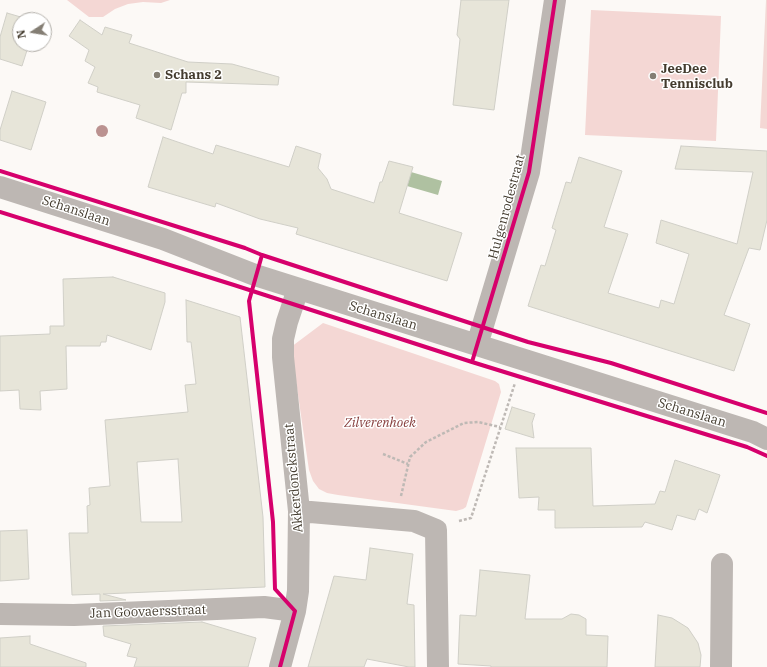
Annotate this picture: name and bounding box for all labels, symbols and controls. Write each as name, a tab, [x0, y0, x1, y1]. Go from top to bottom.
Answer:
north arrow	[12, 12, 52, 52]
text: N	[13, 29, 29, 40]
place label: JeeDee Tennisclub	[661, 61, 733, 92]
place label: Schans 2	[165, 67, 222, 83]
marker: Schans 2	[152, 70, 162, 80]
marker: JeeDee Tennisclub	[648, 71, 658, 81]
street label: Hulgenrodestraat	[486, 153, 528, 261]
street label: Schanslaan	[40, 193, 112, 229]
street label: Schanslaan	[347, 298, 419, 334]
street label: Schanslaan	[656, 395, 728, 431]
park label: Zilverenhoek	[344, 415, 416, 431]
street label: Akkerdonckstraat	[281, 423, 307, 533]
street label: Jan Goovaersstraat	[90, 602, 206, 622]

